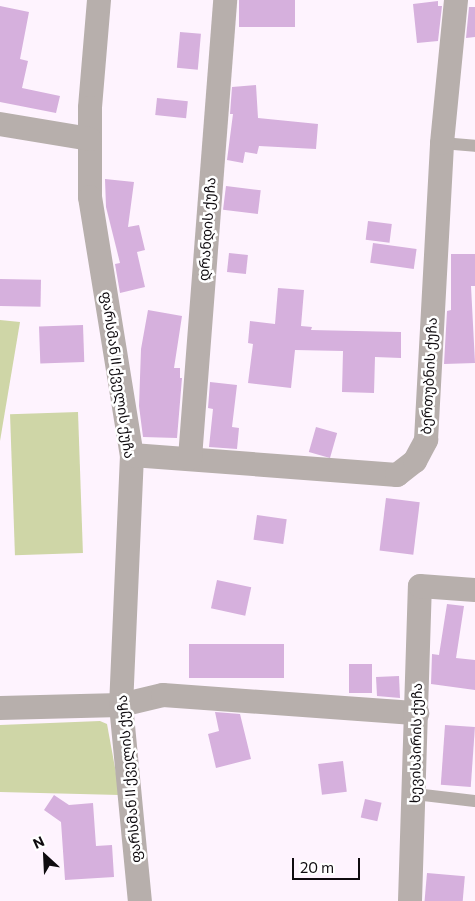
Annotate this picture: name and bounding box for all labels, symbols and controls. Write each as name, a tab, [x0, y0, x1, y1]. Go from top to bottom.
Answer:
street label: დრანდის ქუჩა	[195, 177, 219, 281]
street label: ფარსმან II ქველის ქუჩა	[98, 290, 138, 460]
street label: ბერთუბნის ქუჩა	[418, 317, 440, 435]
street label: ხევისპირის ქუჩა	[407, 683, 425, 803]
street label: ფარსმან II ქველის ქუჩა	[113, 694, 145, 864]
north arrow	[20, 831, 70, 881]
text: N	[30, 832, 47, 852]
scale bar	[295, 848, 362, 880]
text: 20 m	[300, 858, 334, 876]

